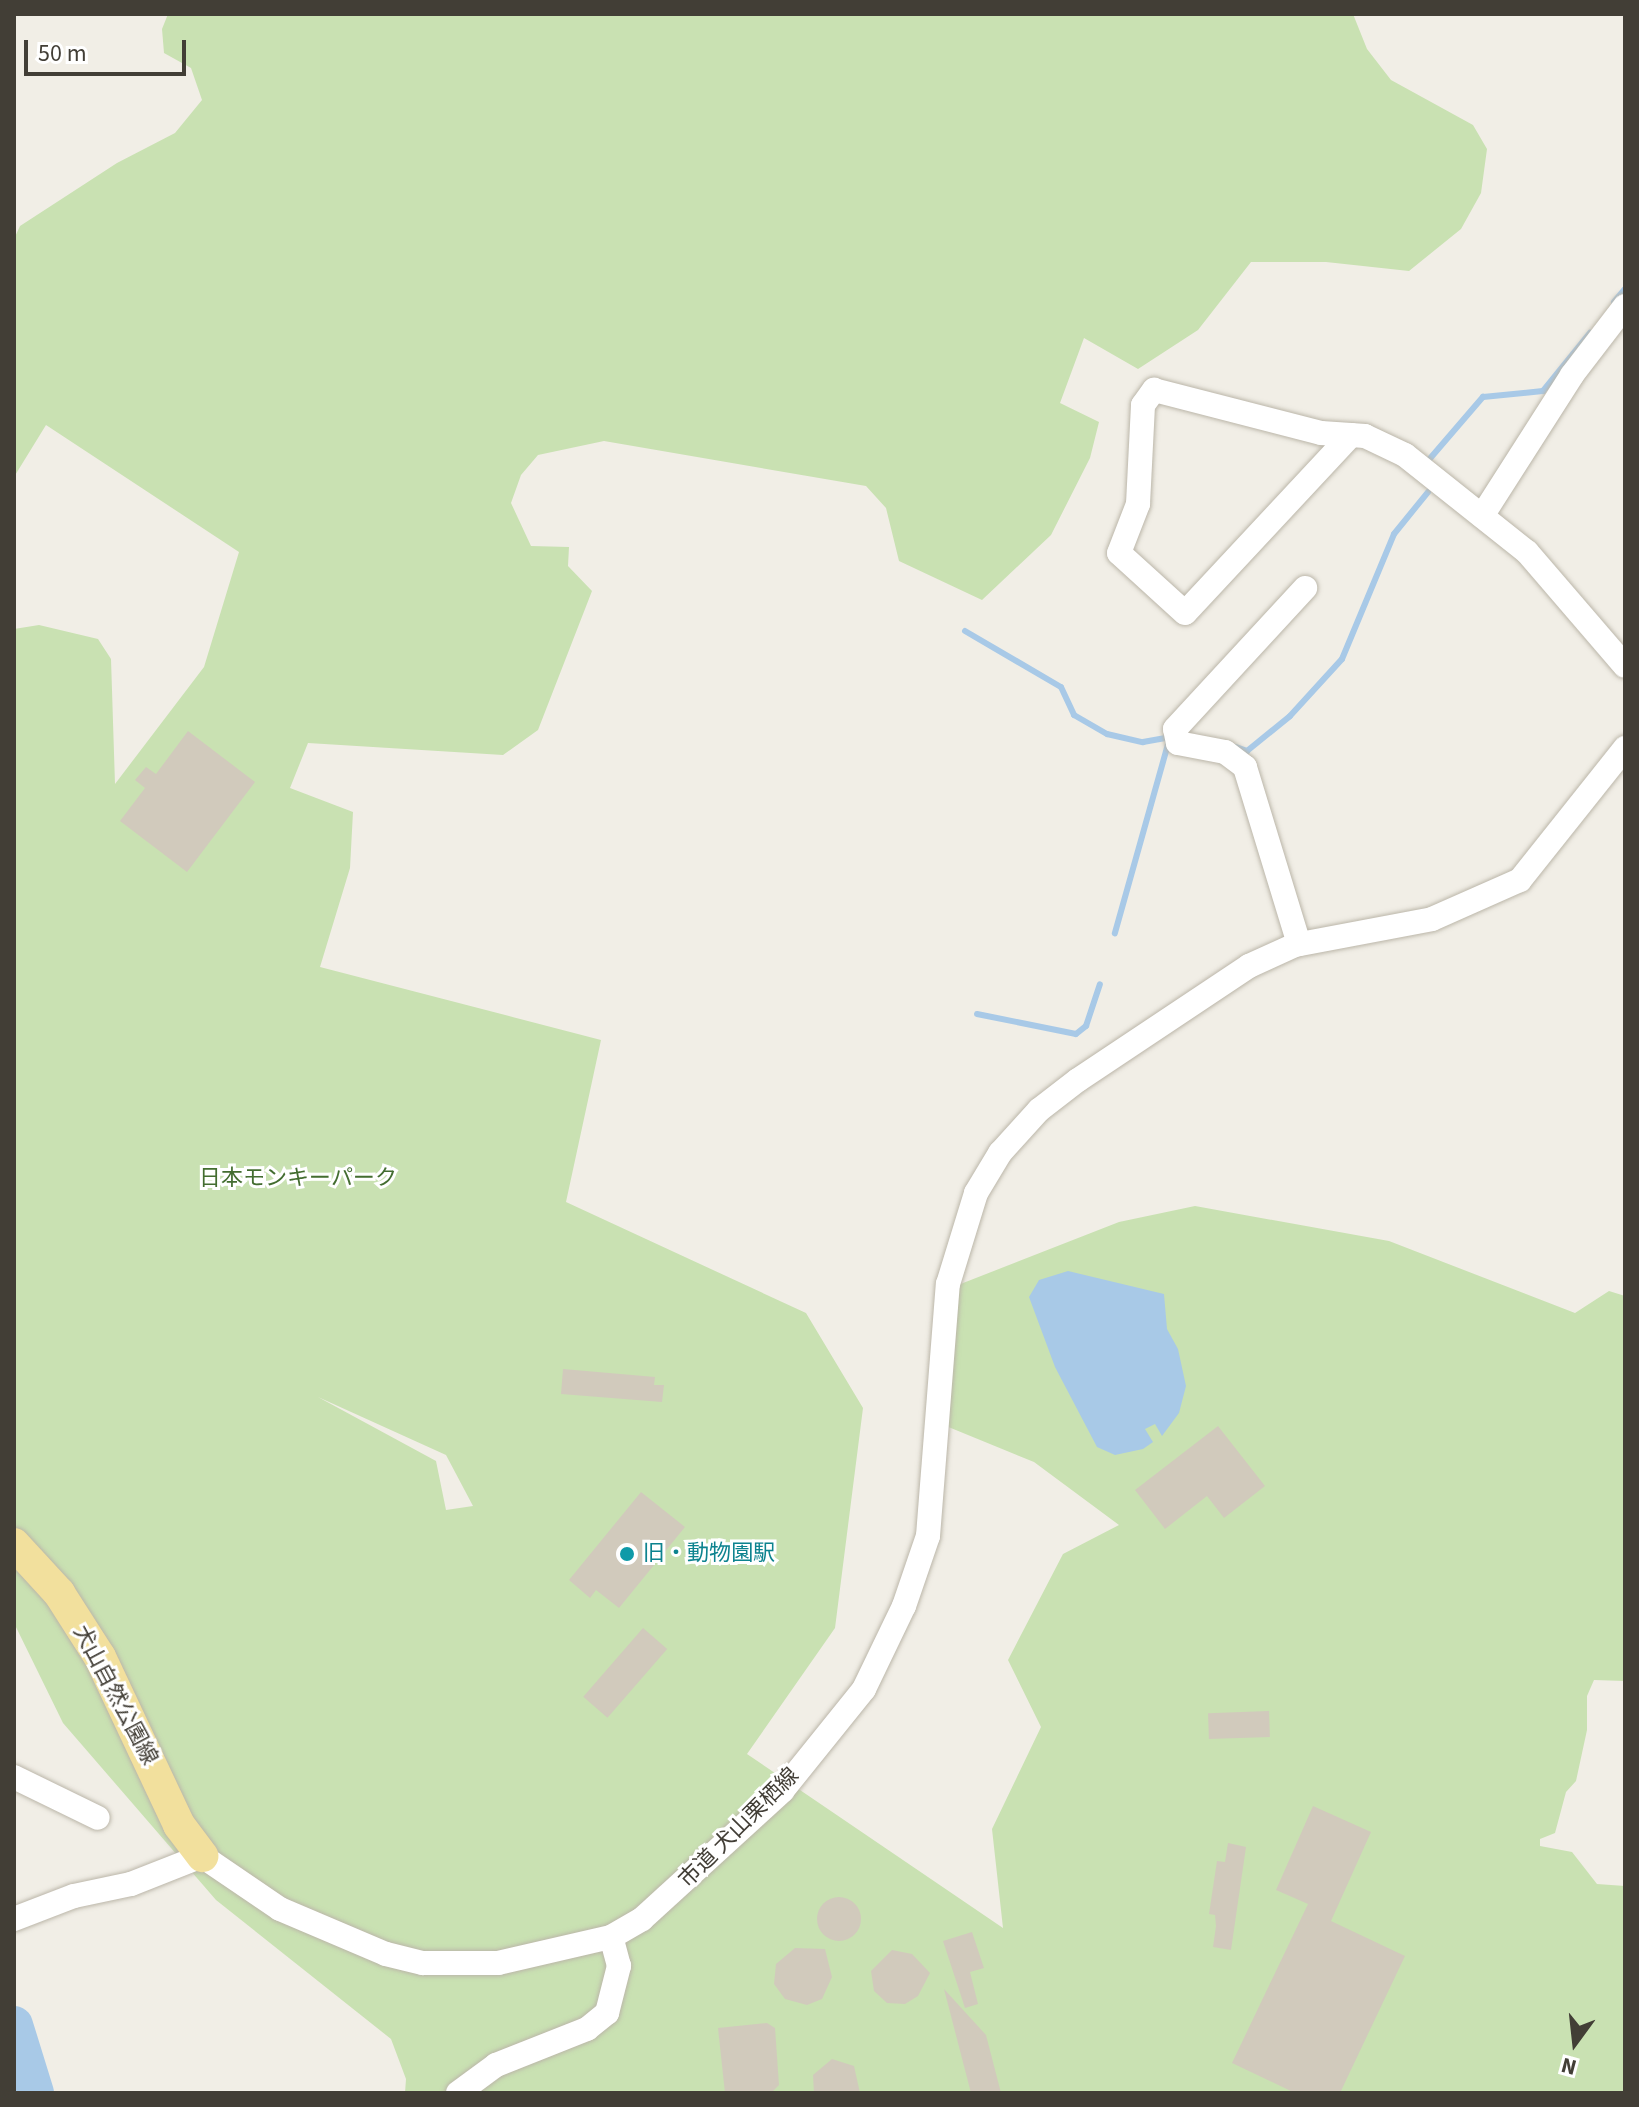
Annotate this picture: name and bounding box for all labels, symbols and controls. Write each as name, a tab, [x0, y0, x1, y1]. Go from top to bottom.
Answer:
scale bar	[28, 24, 190, 74]
text: 50 m	[38, 36, 87, 71]
park label: 日本モンキーパーク	[199, 1166, 397, 1192]
place label: 旧・動物園駅	[643, 1541, 775, 1567]
marker: 旧・動物園駅	[618, 1545, 636, 1563]
street label: 犬山自然公園線	[67, 1621, 163, 1769]
street label: 市道 犬山栗栖線	[674, 1763, 804, 1893]
north arrow	[1535, 2003, 1615, 2083]
text: N	[1558, 2049, 1580, 2084]

